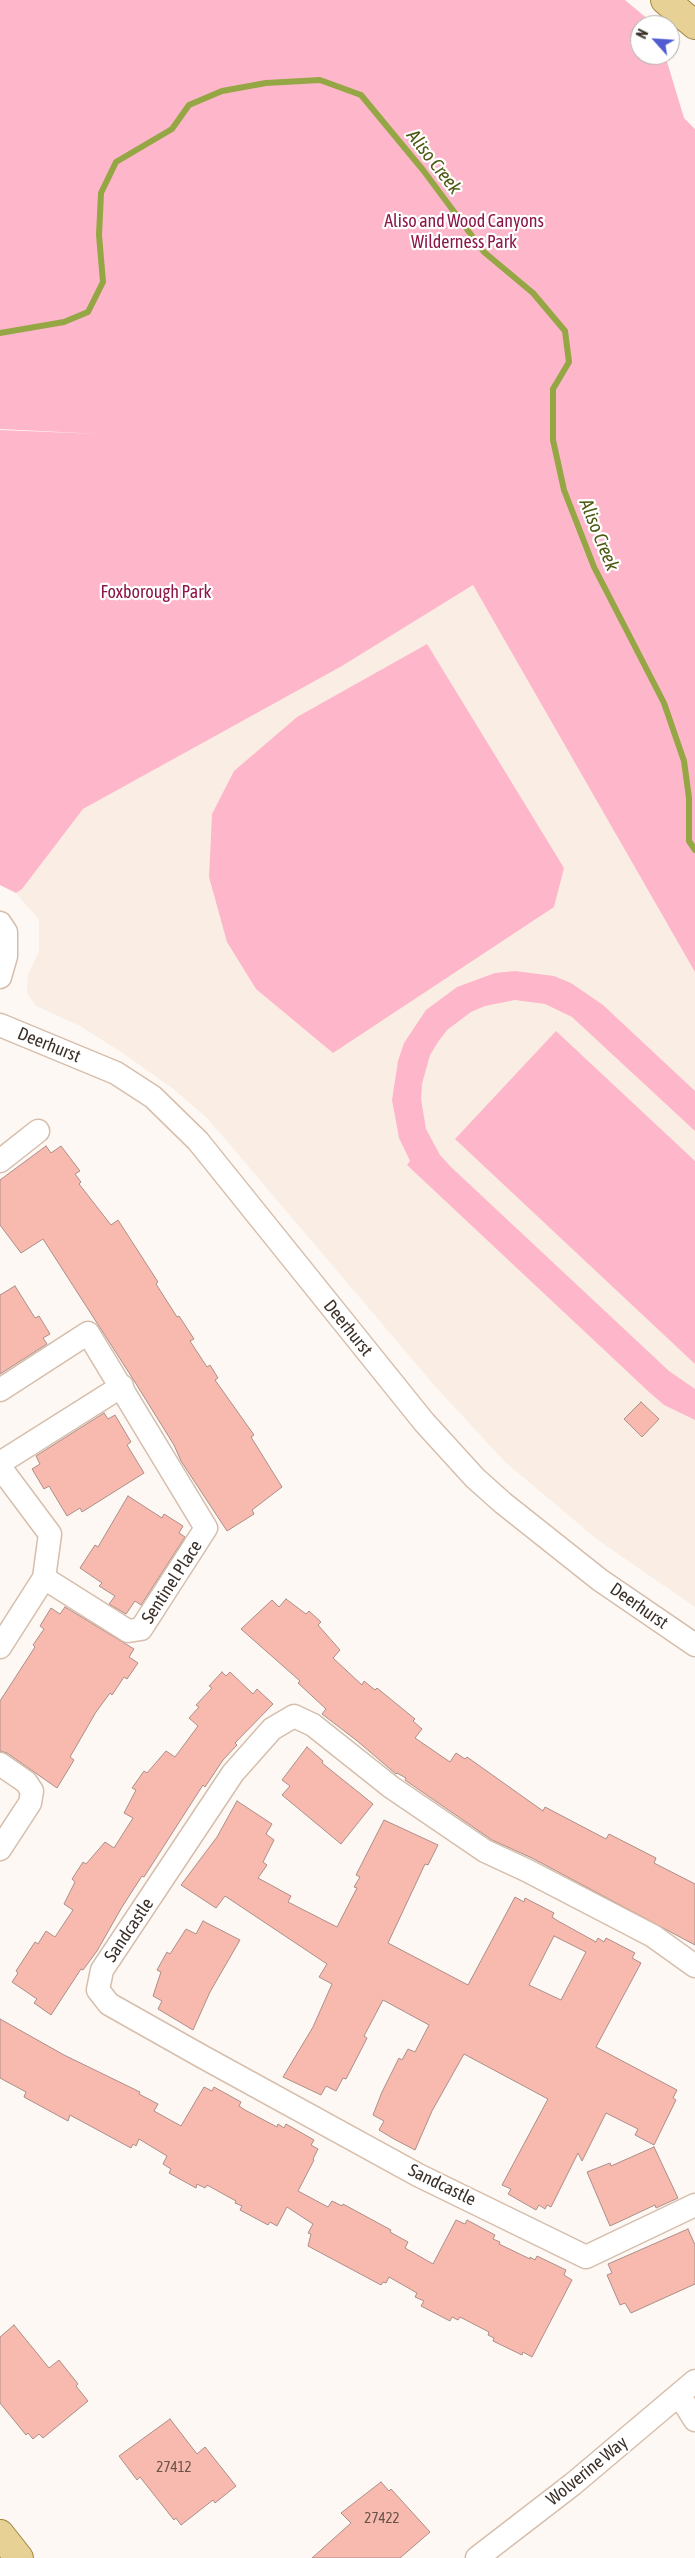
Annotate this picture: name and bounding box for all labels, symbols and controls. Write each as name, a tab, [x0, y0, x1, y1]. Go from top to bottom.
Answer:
north arrow	[630, 15, 680, 65]
text: N	[633, 27, 651, 41]
water label: Aliso Creek	[402, 125, 466, 199]
park label: Aliso and Wood Canyons Wilderness Park	[384, 210, 544, 252]
water label: Aliso Creek	[574, 496, 624, 574]
park label: Foxborough Park	[101, 581, 211, 603]
street label: Deerhurst	[14, 1023, 84, 1067]
street label: Deerhurst	[319, 1296, 377, 1360]
street label: Sentinel Place	[137, 1536, 207, 1628]
street label: Deerhurst	[606, 1578, 672, 1634]
street label: Sandcastle	[100, 1894, 158, 1966]
street label: Sandcastle	[405, 2159, 479, 2211]
street label: Wolverine Way	[542, 2432, 632, 2510]
house number: 27412	[156, 2458, 192, 2476]
house number: 27422	[364, 2509, 400, 2527]

